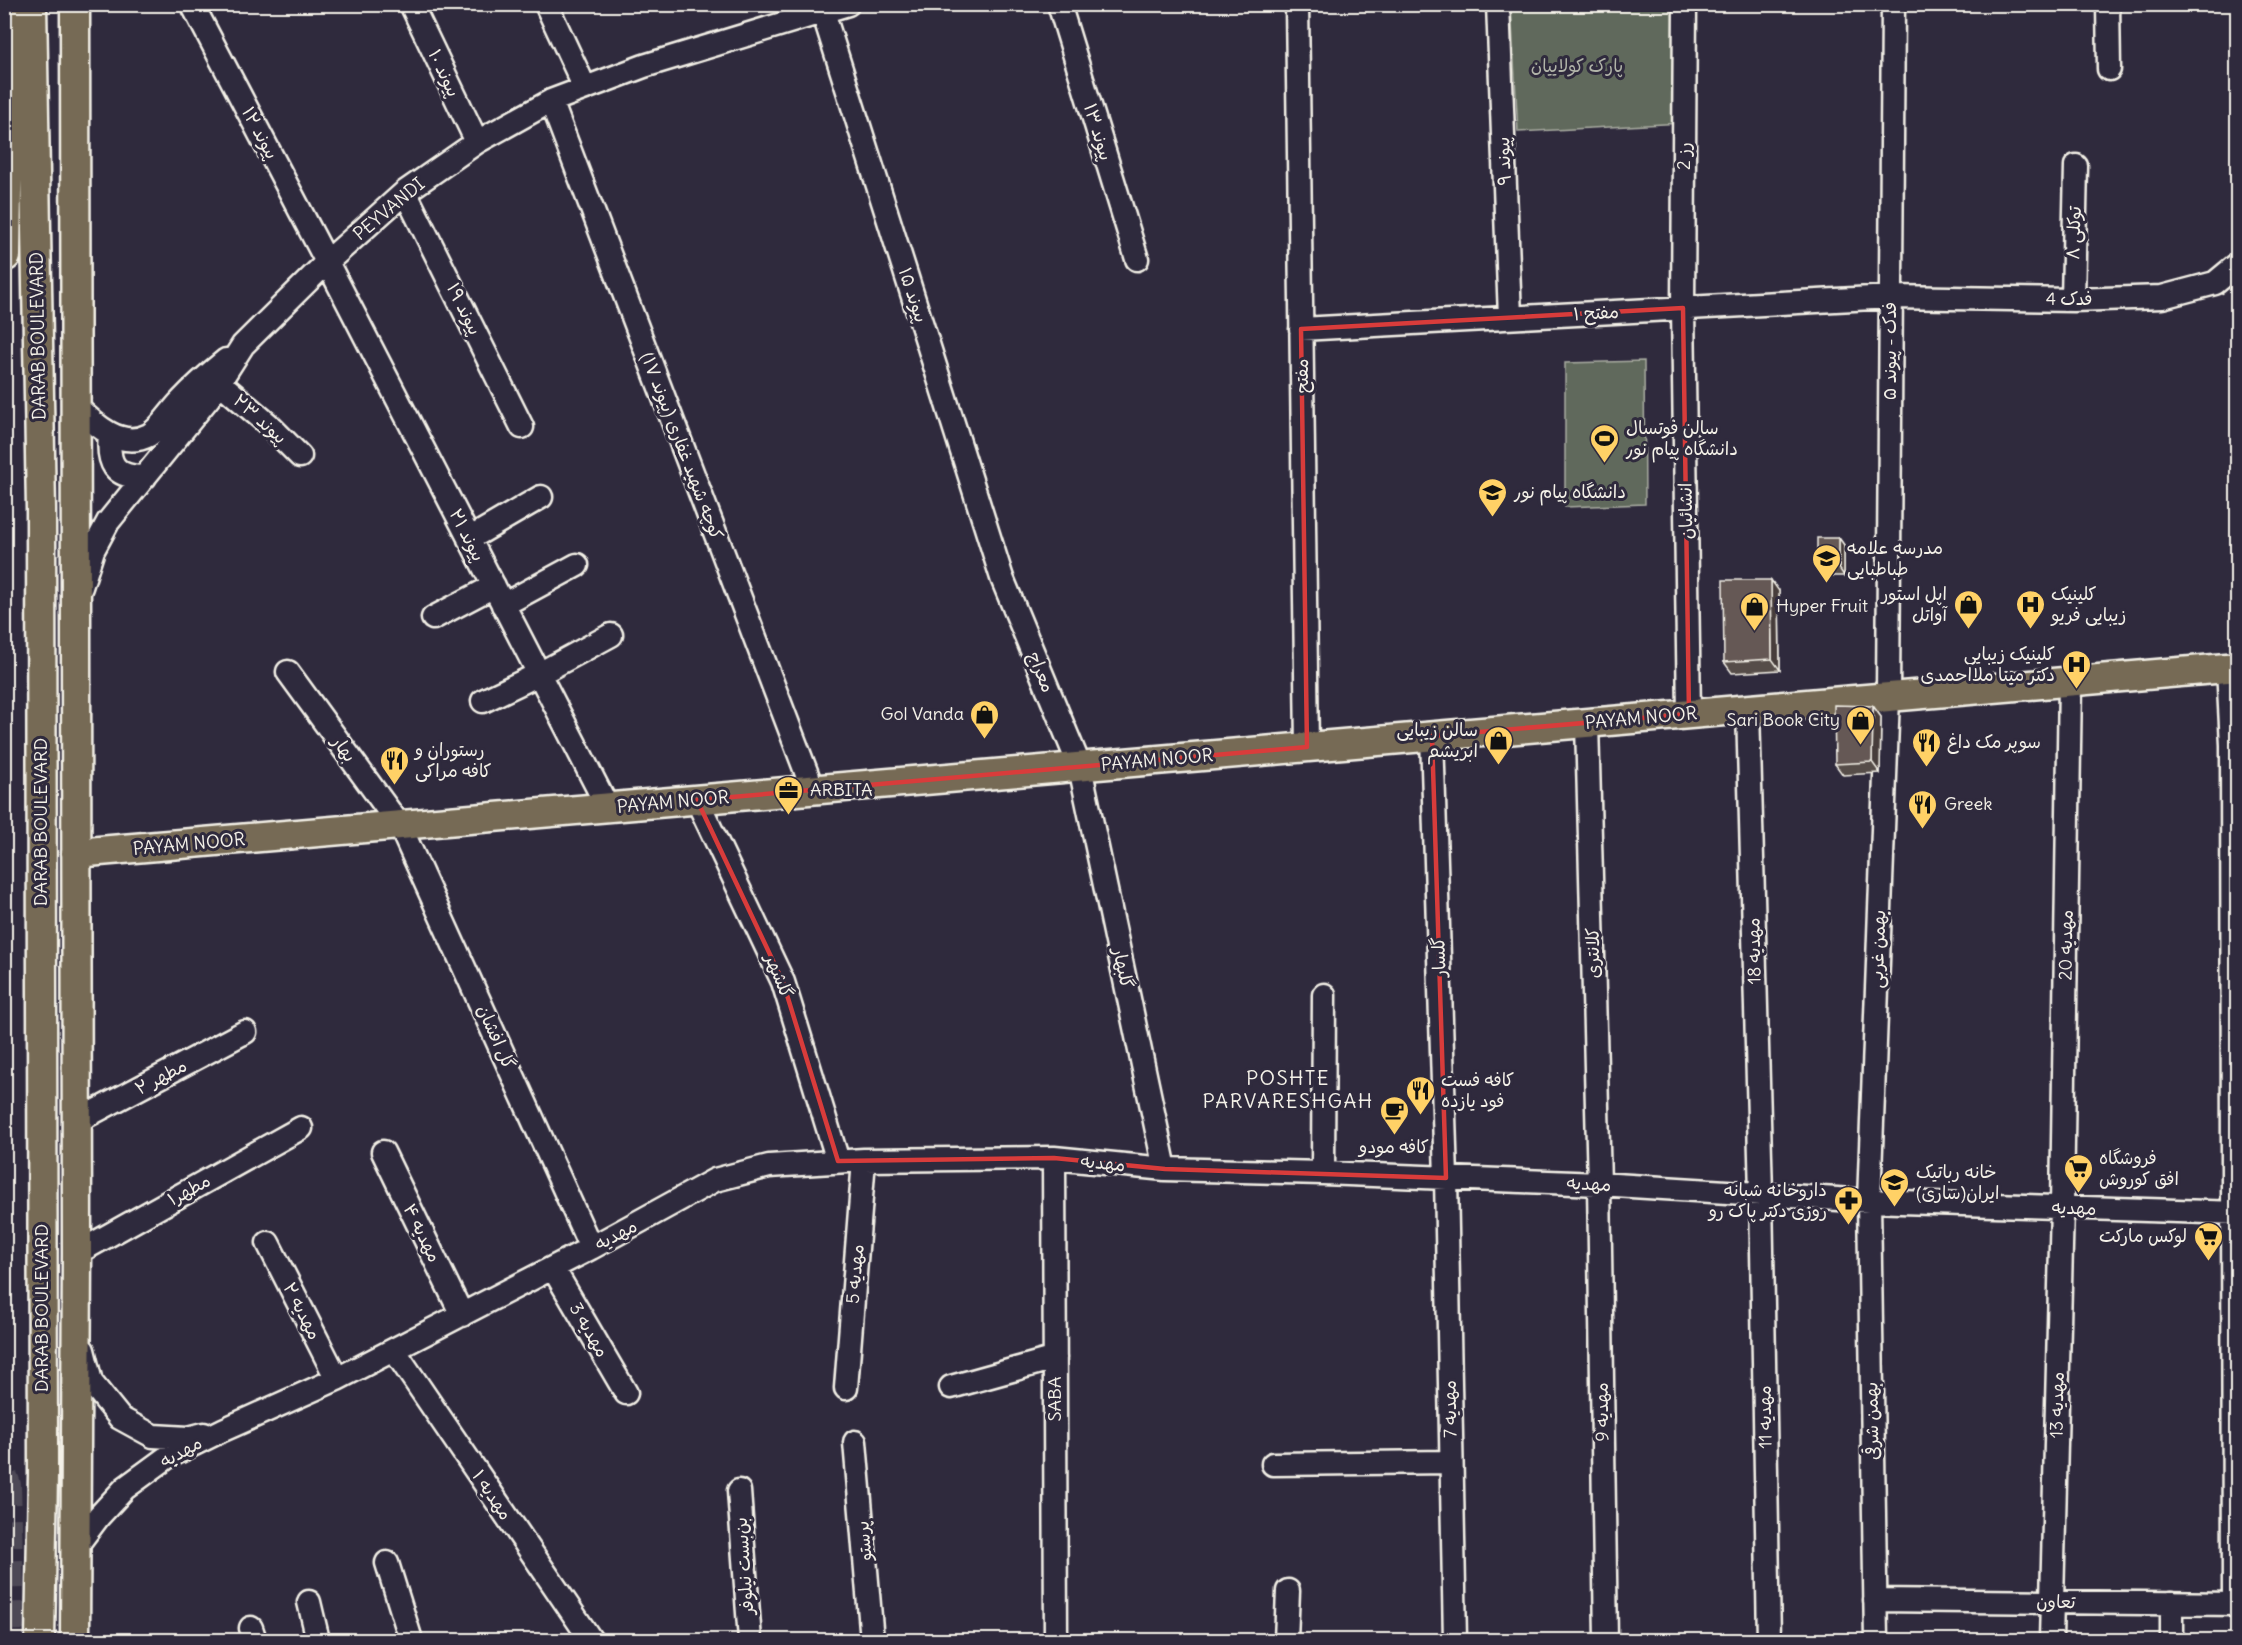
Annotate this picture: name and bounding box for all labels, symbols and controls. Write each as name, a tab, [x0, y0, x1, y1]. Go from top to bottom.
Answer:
street label: پیوند ۱۰	[423, 45, 465, 101]
park label: پارک کولاییان	[1531, 54, 1623, 78]
street label: پیوند ۱۳	[1078, 100, 1118, 164]
street label: پیوند ۱۲	[236, 103, 284, 163]
street label: پیوند ۹	[1491, 136, 1517, 186]
street label: رز 2	[1672, 142, 1695, 170]
street label: PEYVANDI	[348, 172, 429, 245]
street label: توکلی ۸	[2061, 205, 2086, 260]
street label: DARAB BOULEVARD	[25, 252, 50, 420]
street label: پیوند ۱۵	[893, 264, 933, 326]
street label: پیوند ۱۹	[441, 279, 487, 339]
street label: فدک 4	[2046, 287, 2092, 310]
street label: مفتح ۱	[1573, 300, 1619, 326]
street label: فدک - پیوند ۵	[1878, 302, 1902, 400]
street label: کوچه شهید غفاری (پیوند ۱۷)	[635, 349, 729, 543]
street label: مفتح	[1290, 358, 1314, 394]
street label: پیوند ۲۳	[228, 389, 292, 449]
place label: سالن فوتسال دانشگاه پیام نور	[1625, 416, 1738, 463]
sports icon: سالن فوتسال دانشگاه پیام نور	[1589, 422, 1621, 464]
school or university icon: دانشگاه پیام نور	[1477, 476, 1509, 518]
place label: دانشگاه پیام نور	[1513, 480, 1626, 506]
street label: انشائیان	[1674, 483, 1697, 539]
street label: پیوند ۲۱	[444, 505, 490, 565]
place label: مدرسه علامه طباطبایی	[1847, 536, 1943, 580]
school or university icon: مدرسه علامه طباطبایی	[1810, 542, 1842, 584]
place label: اپل استور آواتل	[1879, 582, 1949, 626]
place label: کلینیک زیبایی فریو	[2050, 582, 2126, 626]
shop icon: اپل استور آواتل	[1952, 588, 1984, 630]
hospital icon: کلینیک زیبایی فریو	[2014, 588, 2046, 630]
shop icon: Hyper Fruit	[1739, 590, 1771, 632]
place label: Hyper Fruit	[1776, 594, 1868, 617]
place label: کلینیک زیبایی دکتر مینا ملااحمدی	[1921, 642, 2055, 686]
street label: معراج	[1022, 648, 1060, 696]
hospital icon: کلینیک زیبایی دکتر مینا ملااحمدی	[2060, 648, 2092, 690]
shop icon: Gol Vanda	[969, 698, 1001, 740]
street label: PAYAM NOOR	[1584, 701, 1698, 734]
place label: Gol Vanda	[880, 702, 964, 725]
shop icon: Sari Book City	[1845, 704, 1877, 746]
place label: Sari Book City	[1726, 708, 1840, 731]
place label: سالن زیبایی ابریشم	[1396, 718, 1478, 765]
shop icon: سالن زیبایی ابریشم	[1483, 724, 1515, 766]
restaurant icon: سوپر مک داغ	[1910, 726, 1942, 768]
street label: بهار	[326, 729, 362, 767]
place label: سوپر مک داغ	[1947, 730, 2041, 754]
street label: DARAB BOULEVARD	[29, 738, 52, 906]
place label: رستوران و کافه مراکی	[413, 738, 492, 782]
street label: PAYAM NOOR	[1100, 743, 1214, 776]
restaurant icon: رستوران و کافه مراکی	[378, 744, 410, 786]
office icon: ARBITA	[773, 774, 805, 816]
place label: ARBITA	[810, 778, 873, 801]
street label: PAYAM NOOR	[616, 785, 730, 818]
restaurant icon: Greek	[1907, 788, 1939, 830]
place label: Greek	[1944, 792, 1992, 815]
street label: PAYAM NOOR	[132, 827, 246, 860]
street label: بهمن غربی	[1865, 909, 1890, 989]
street label: مهدیه 20	[2053, 909, 2078, 981]
street label: مهدیه 18	[1741, 918, 1766, 985]
street label: کلانتری	[1581, 927, 1604, 979]
street label: گلسار	[1426, 936, 1451, 979]
street label: گلبهار	[1108, 944, 1139, 991]
street label: گلشهر	[759, 948, 799, 1002]
street label: گل افشان	[472, 1001, 521, 1073]
street label: مطهر ۲	[131, 1053, 191, 1100]
district label: POSHTE PARVARESHGAH	[1202, 1065, 1374, 1113]
place label: کافه فست فود یازده	[1441, 1068, 1515, 1112]
restaurant icon: کافه فست فود یازده	[1404, 1074, 1436, 1116]
cafe icon: کافه مودو	[1378, 1094, 1410, 1136]
place label: کافه مودو	[1357, 1135, 1429, 1158]
place label: فروشگاه افق کوروش	[2099, 1146, 2179, 1190]
street label: مهدیه	[1080, 1149, 1127, 1176]
supermarket icon: فروشگاه افق کوروش	[2062, 1152, 2094, 1194]
place label: خانه رباتیک ایران(ساری)	[1916, 1160, 1999, 1204]
school or university icon: خانه رباتیک ایران(ساری)	[1879, 1166, 1911, 1208]
street label: مطهر۱	[163, 1168, 214, 1211]
street label: مهدیه	[1566, 1171, 1612, 1196]
place label: داروخانه شبانه روزی دکتر پاک رو	[1707, 1178, 1827, 1223]
pharmacy icon: داروخانه شبانه روزی دکتر پاک رو	[1832, 1184, 1864, 1226]
street label: مهدیه	[2051, 1195, 2097, 1220]
street label: مهدیه ۴	[398, 1200, 447, 1266]
street label: مهدیه	[591, 1214, 641, 1255]
supermarket icon: لوکس مارکت	[2192, 1220, 2224, 1262]
street label: DARAB BOULEVARD	[30, 1224, 53, 1392]
place label: لوکس مارکت	[2099, 1224, 2187, 1248]
street label: مهدیه 5	[840, 1243, 869, 1305]
street label: مهدیه ۲	[278, 1278, 327, 1343]
street label: مهدیه 3	[565, 1298, 614, 1361]
street label: مهدیه 13	[2044, 1372, 2069, 1438]
street label: SABA	[1043, 1377, 1066, 1421]
street label: مهدیه 7	[1437, 1380, 1462, 1438]
street label: مهدیه 9	[1589, 1382, 1614, 1442]
street label: بهمن شرقی	[1859, 1382, 1884, 1460]
street label: مهدیه 11	[1752, 1385, 1777, 1449]
street label: مهدیه	[156, 1431, 206, 1472]
street label: مهدیه ۱	[467, 1465, 518, 1524]
street label: بن‌بست نیلوفر	[729, 1516, 760, 1618]
street label: پرستو	[850, 1520, 878, 1563]
street label: تعاون	[2036, 1590, 2077, 1613]

